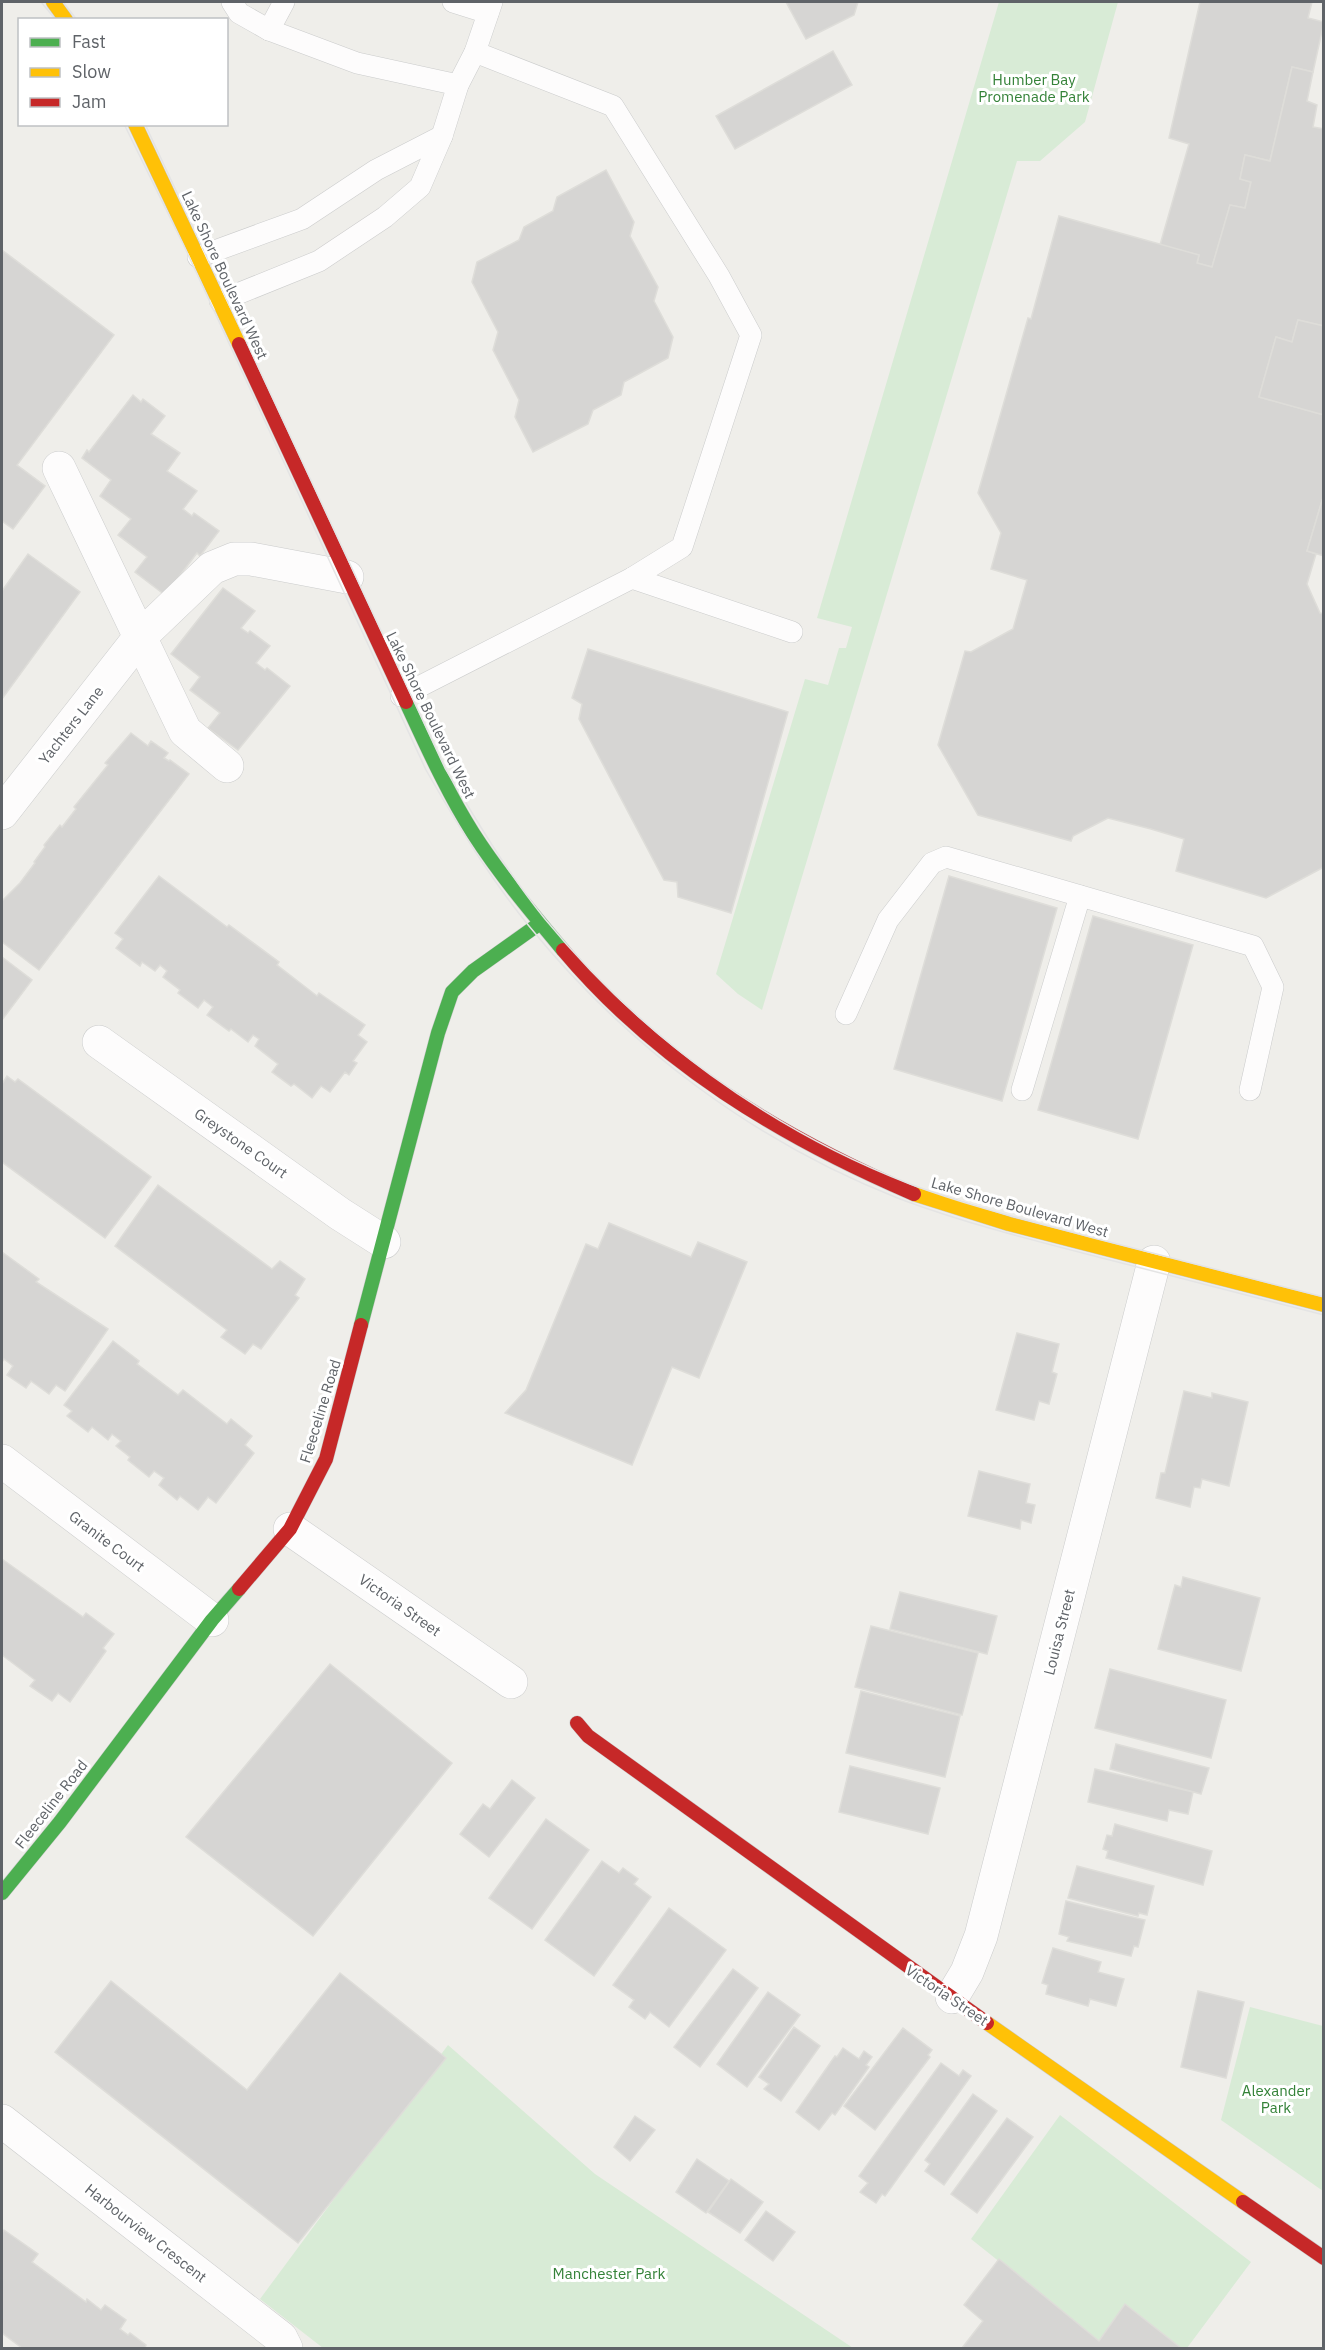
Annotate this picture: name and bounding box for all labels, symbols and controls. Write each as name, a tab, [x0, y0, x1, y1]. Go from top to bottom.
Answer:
legend	[18, 18, 228, 126]
text: Fast	[72, 30, 106, 53]
text: Slow	[72, 60, 111, 83]
park label: Humber Bay Promenade Park	[978, 70, 1090, 106]
text: Jam	[72, 90, 107, 113]
street label: Lake Shore Boulevard West	[178, 188, 272, 362]
street label: Lake Shore Boulevard West	[382, 628, 480, 802]
street label: Yachters Lane	[34, 682, 108, 768]
street label: Greystone Court	[191, 1104, 291, 1182]
street label: Lake Shore Boulevard West	[929, 1173, 1111, 1241]
street label: Fleeceline Road	[295, 1357, 345, 1465]
street label: Granite Court	[65, 1506, 149, 1576]
street label: Victoria Street	[355, 1570, 445, 1640]
street label: Louisa Street	[1039, 1587, 1079, 1677]
street label: Fleeceline Road	[10, 1756, 92, 1852]
street label: Victoria Street	[902, 1960, 992, 2030]
park label: Alexander Park	[1242, 2081, 1311, 2117]
street label: Harbourview Crescent	[81, 2179, 211, 2287]
park label: Manchester Park	[552, 2264, 666, 2283]

